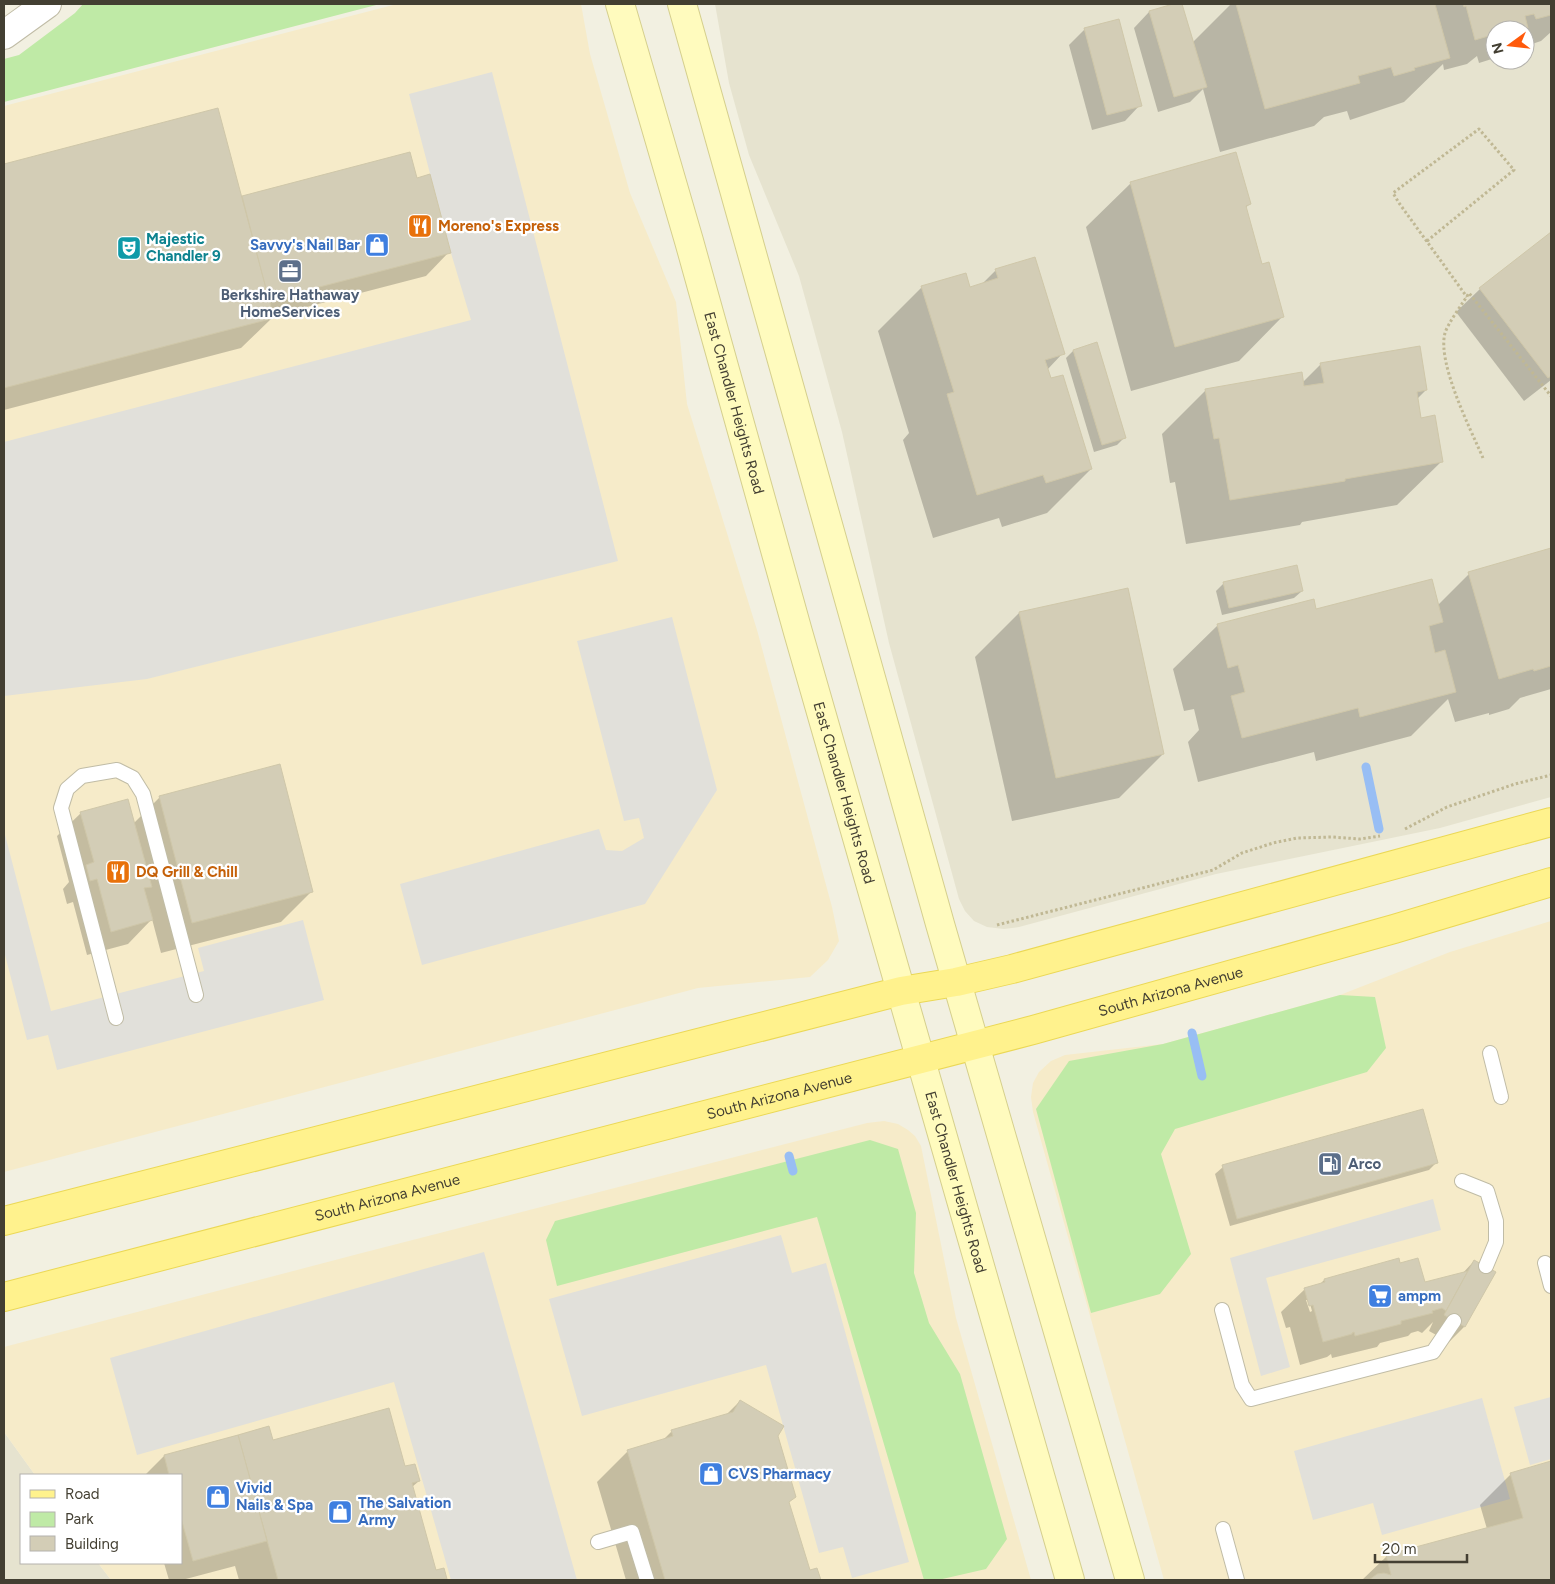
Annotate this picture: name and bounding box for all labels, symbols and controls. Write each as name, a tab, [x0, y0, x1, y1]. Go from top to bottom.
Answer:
north arrow	[1485, 20, 1535, 70]
text: N	[1488, 41, 1508, 56]
restaurant icon: Moreno's Express	[407, 213, 433, 239]
place label: Moreno's Express	[438, 217, 559, 235]
place label: Majestic Chandler 9	[146, 230, 221, 265]
shop icon: Savvy's Nail Bar	[364, 232, 390, 258]
theatre icon: Majestic Chandler 9	[116, 235, 142, 261]
place label: Savvy's Nail Bar	[250, 236, 360, 254]
office icon: Berkshire Hathaway HomeServices	[277, 258, 303, 284]
place label: Berkshire Hathaway HomeServices	[221, 286, 360, 321]
street label: East Chandler Heights Road	[700, 310, 768, 496]
street label: East Chandler Heights Road	[810, 700, 879, 886]
restaurant icon: DQ Grill & Chill	[105, 859, 131, 885]
place label: DQ Grill & Chill	[136, 863, 238, 881]
street label: South Arizona Avenue	[1096, 963, 1245, 1020]
street label: South Arizona Avenue	[705, 1068, 854, 1123]
street label: East Chandler Heights Road	[921, 1089, 990, 1275]
fuel station icon: Arco	[1317, 1151, 1343, 1177]
place label: Arco	[1348, 1155, 1382, 1173]
street label: South Arizona Avenue	[313, 1170, 462, 1225]
supermarket icon: ampm	[1367, 1283, 1393, 1309]
place label: ampm	[1398, 1287, 1441, 1305]
shop icon: CVS Pharmacy	[698, 1461, 724, 1487]
place label: CVS Pharmacy	[728, 1465, 832, 1483]
legend	[20, 1474, 182, 1564]
place label: Vivid Nails & Spa	[236, 1479, 313, 1514]
shop icon: Vivid Nails & Spa	[205, 1484, 231, 1510]
text: Road	[65, 1485, 100, 1503]
place label: The Salvation Army	[358, 1494, 451, 1529]
shop icon: The Salvation Army	[327, 1499, 353, 1525]
text: Park	[65, 1510, 94, 1528]
scale bar	[1375, 1532, 1468, 1564]
text: Building	[65, 1535, 119, 1553]
text: 20 m	[1382, 1540, 1416, 1558]

